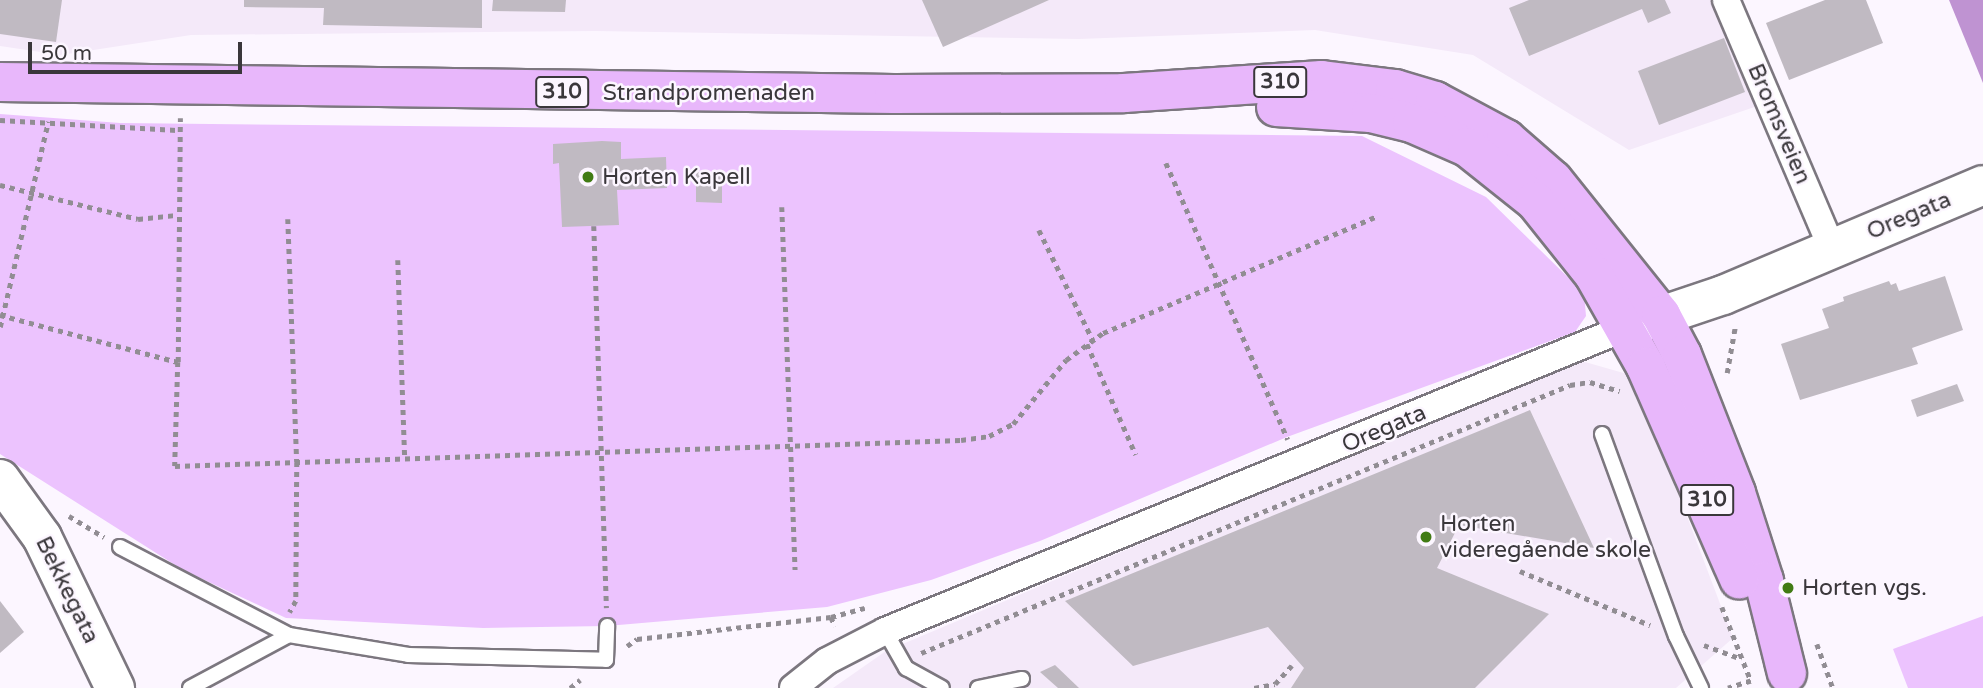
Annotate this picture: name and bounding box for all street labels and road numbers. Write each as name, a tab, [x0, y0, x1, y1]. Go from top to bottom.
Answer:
street label: Bromsveien	[1741, 60, 1817, 188]
road number: 310	[1252, 64, 1308, 100]
road number: 310	[534, 74, 590, 110]
street label: Strandpromenaden	[603, 79, 815, 107]
street label: Oregata	[1863, 186, 1955, 246]
street label: Oregata	[1338, 399, 1430, 459]
road number: 310	[1679, 482, 1735, 518]
street label: Bekkegata	[29, 532, 105, 648]

